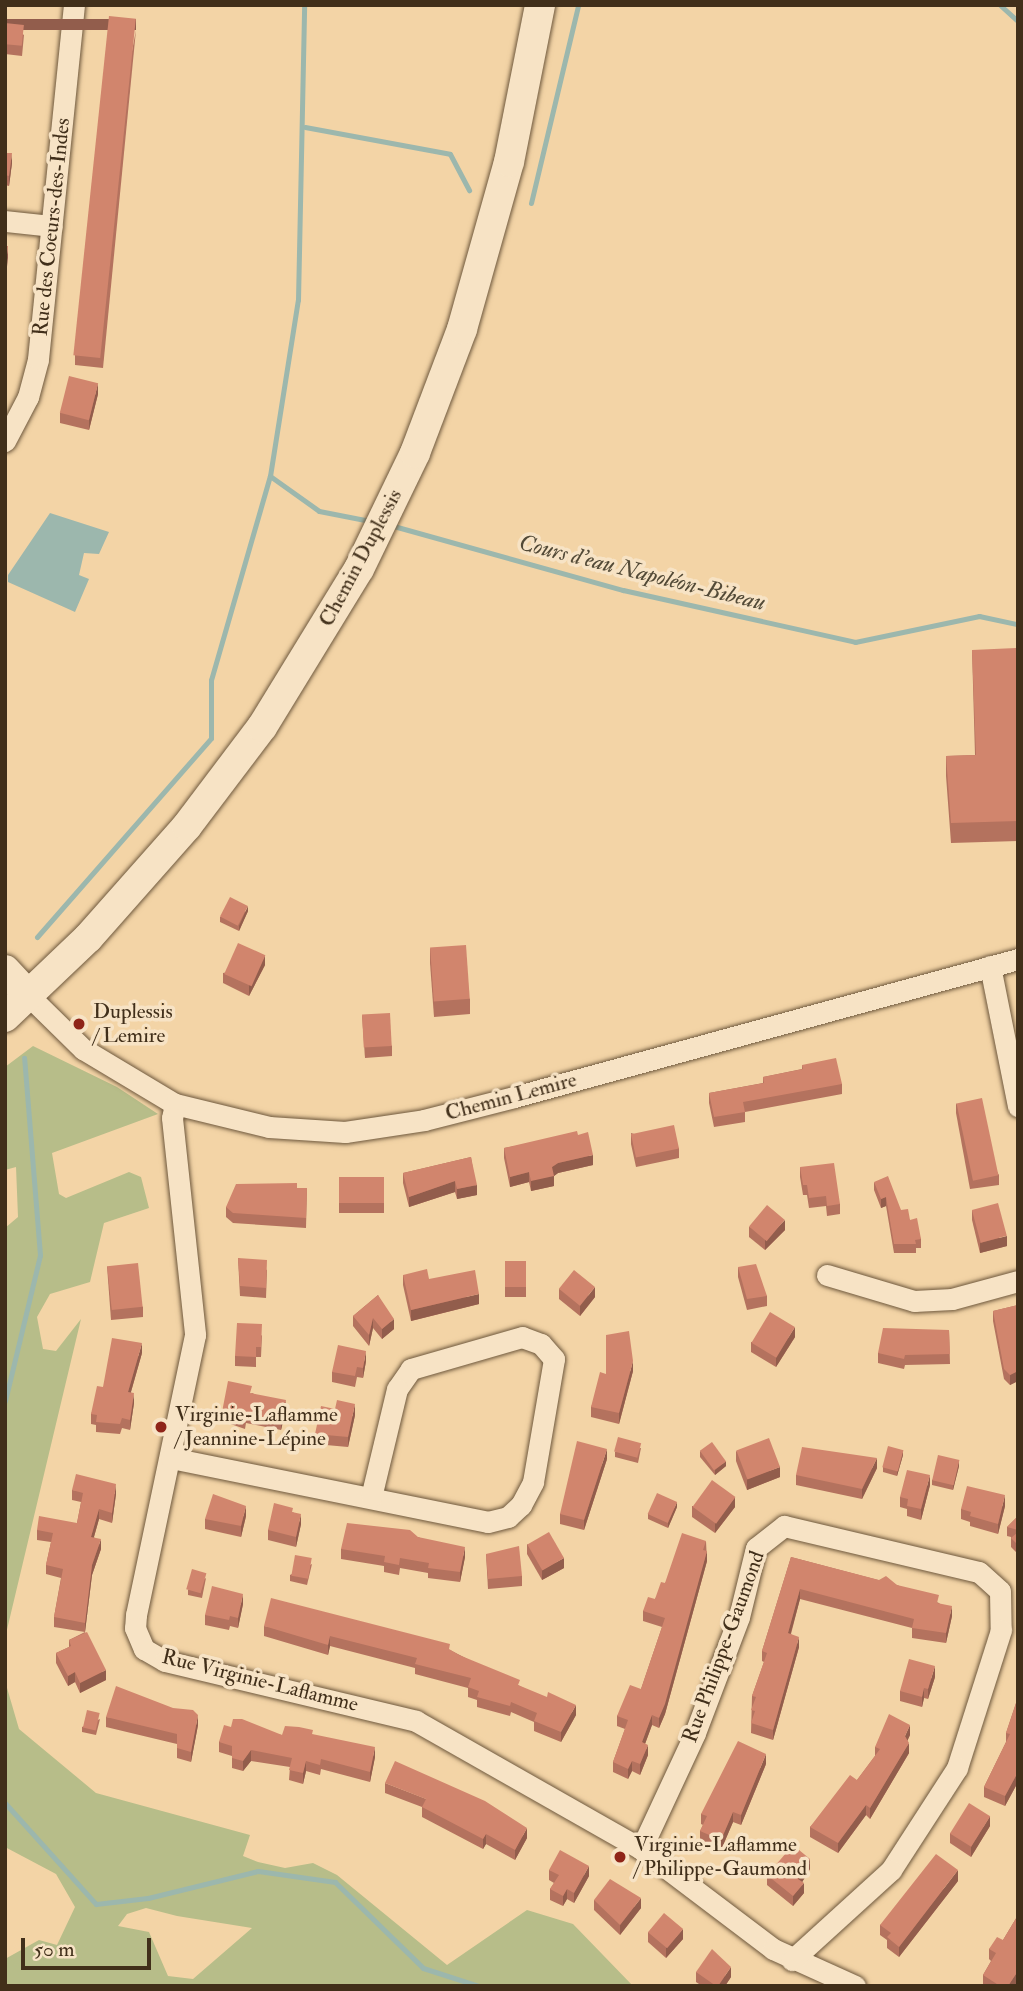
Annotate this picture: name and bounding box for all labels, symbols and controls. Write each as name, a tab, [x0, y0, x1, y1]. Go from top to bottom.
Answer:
street label: Rue des Coeurs-des-Indes	[28, 117, 76, 337]
street label: Chemin Duplessis	[314, 485, 408, 631]
water label: Cours d'eau Napoléon-Bibeau	[516, 529, 768, 617]
place label: Duplessis / Lemire	[93, 999, 173, 1049]
marker: Duplessis / Lemire	[71, 1016, 87, 1032]
street label: Chemin Lemire	[443, 1067, 579, 1127]
place label: Virginie-Laflamme / Jeannine-Lépine	[175, 1402, 338, 1452]
marker: Virginie-Laflamme / Jeannine-Lépine	[153, 1419, 169, 1435]
street label: Rue Philippe-Gaumond	[678, 1548, 770, 1746]
street label: Rue Virginie-Laflamme	[159, 1644, 361, 1718]
place label: Virginie-Laflamme / Philippe-Gaumond	[634, 1832, 807, 1882]
marker: Virginie-Laflamme / Philippe-Gaumond	[612, 1849, 628, 1865]
scale bar	[24, 1924, 154, 1968]
text: 50 m	[34, 1936, 75, 1963]

